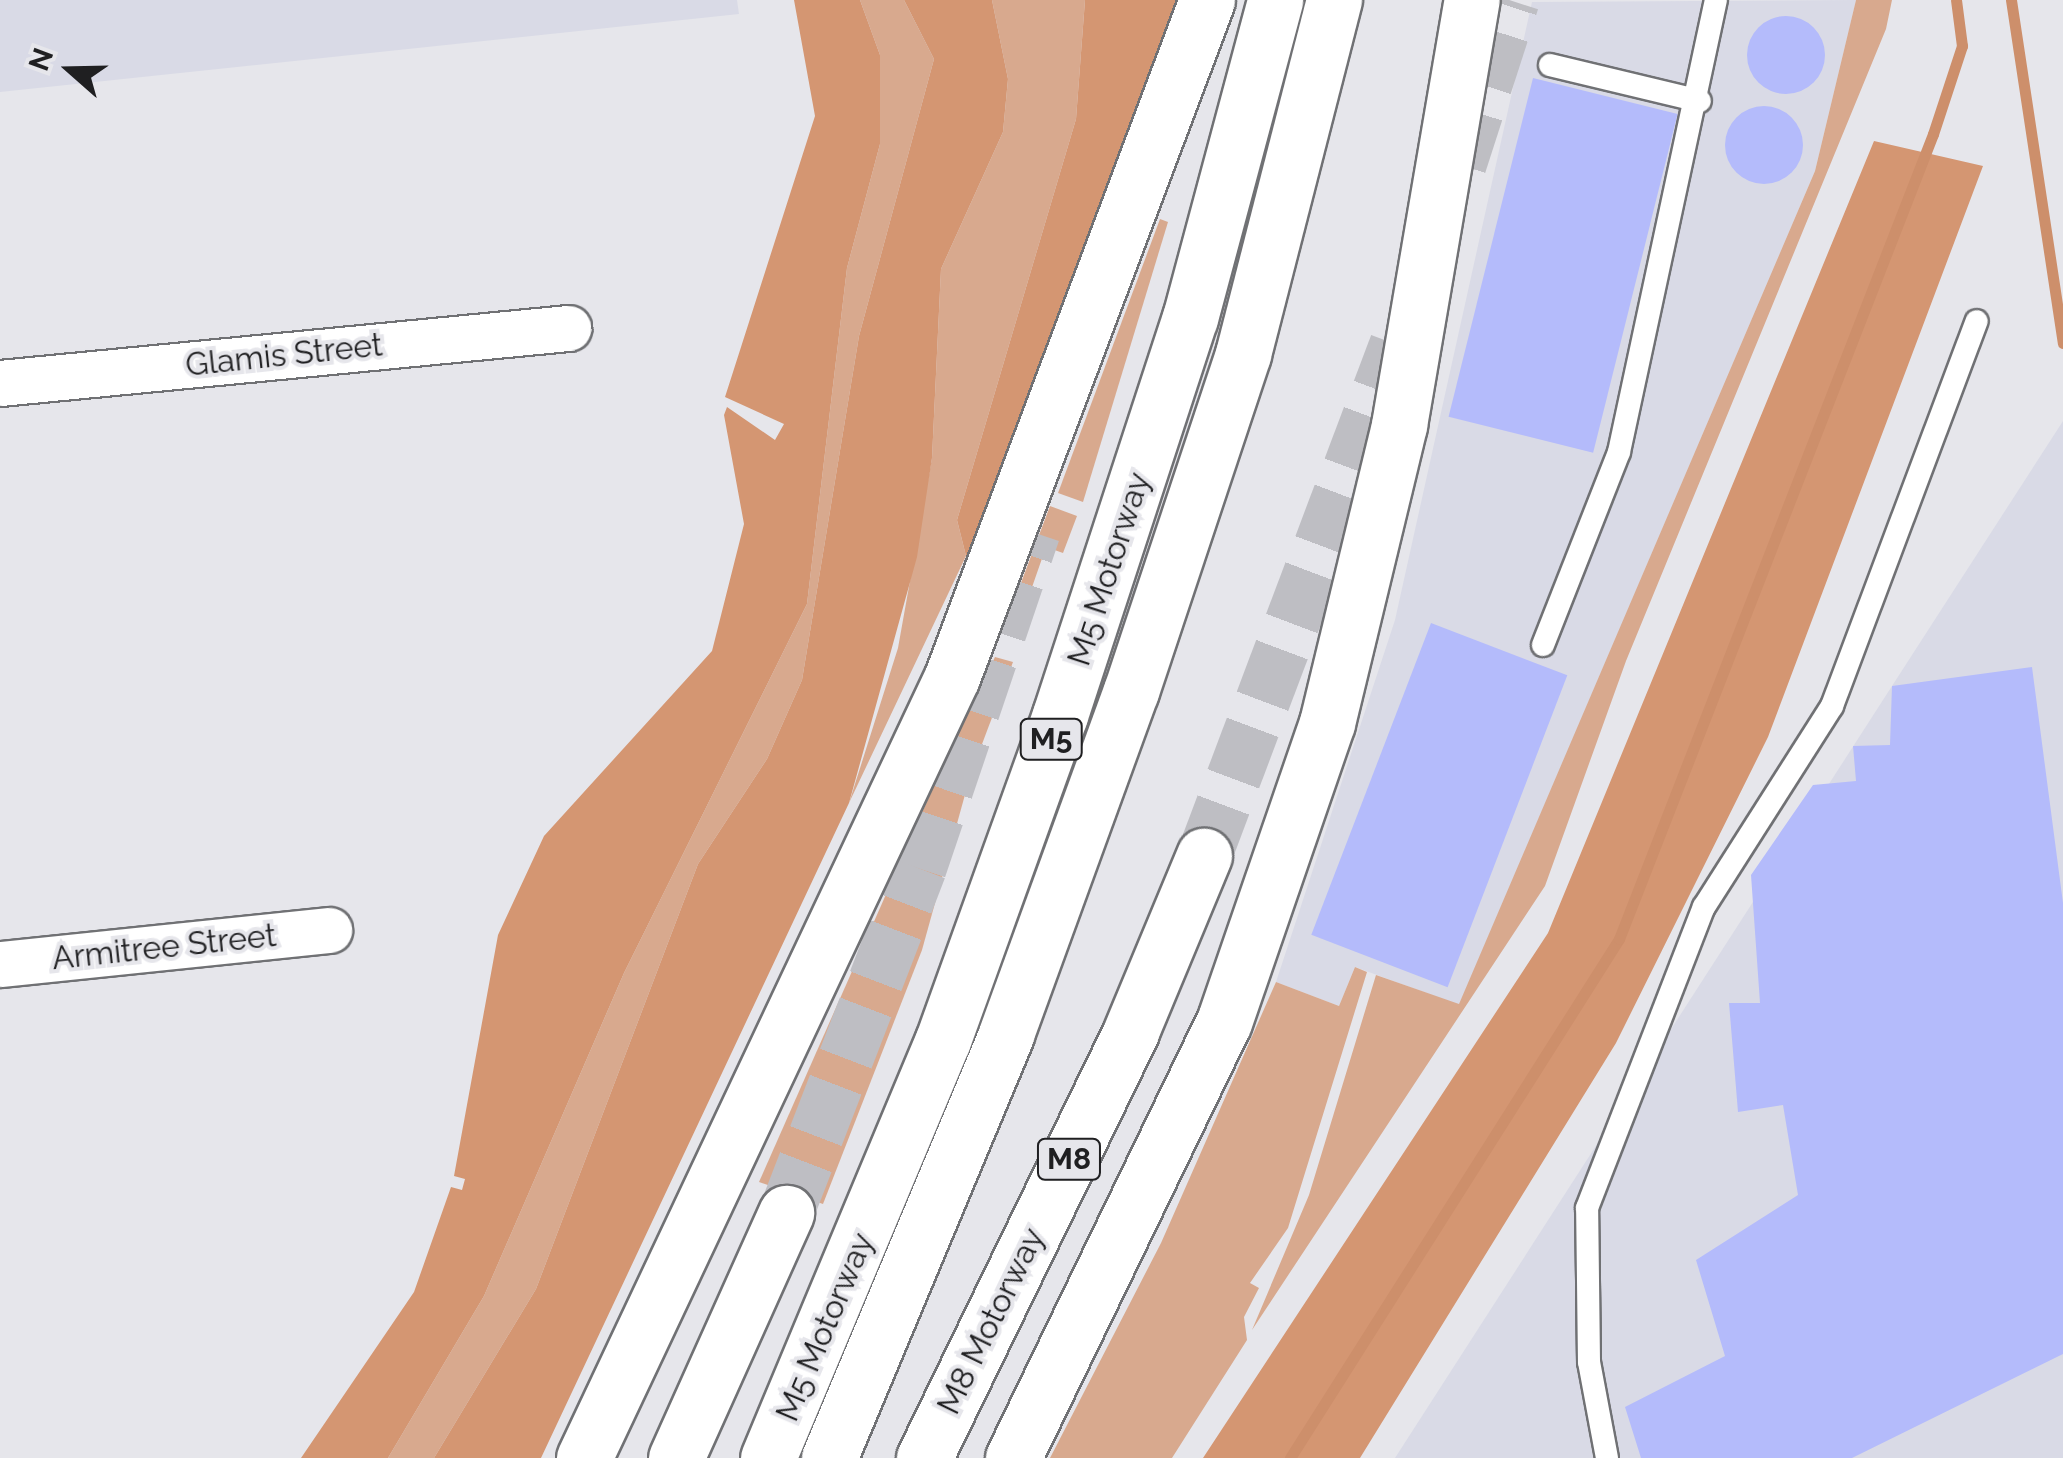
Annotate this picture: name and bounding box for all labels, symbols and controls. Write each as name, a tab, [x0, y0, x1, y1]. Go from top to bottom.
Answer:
north arrow	[20, 20, 120, 120]
text: N	[22, 44, 60, 75]
street label: Glamis Street	[184, 326, 384, 384]
street label: M5 Motorway	[1060, 468, 1158, 670]
road number: M5	[1018, 714, 1084, 764]
street label: Armitree Street	[50, 916, 278, 978]
road number: M8	[1036, 1134, 1102, 1184]
street label: M8 Motorway	[929, 1222, 1053, 1420]
street label: M5 Motorway	[768, 1227, 882, 1427]

